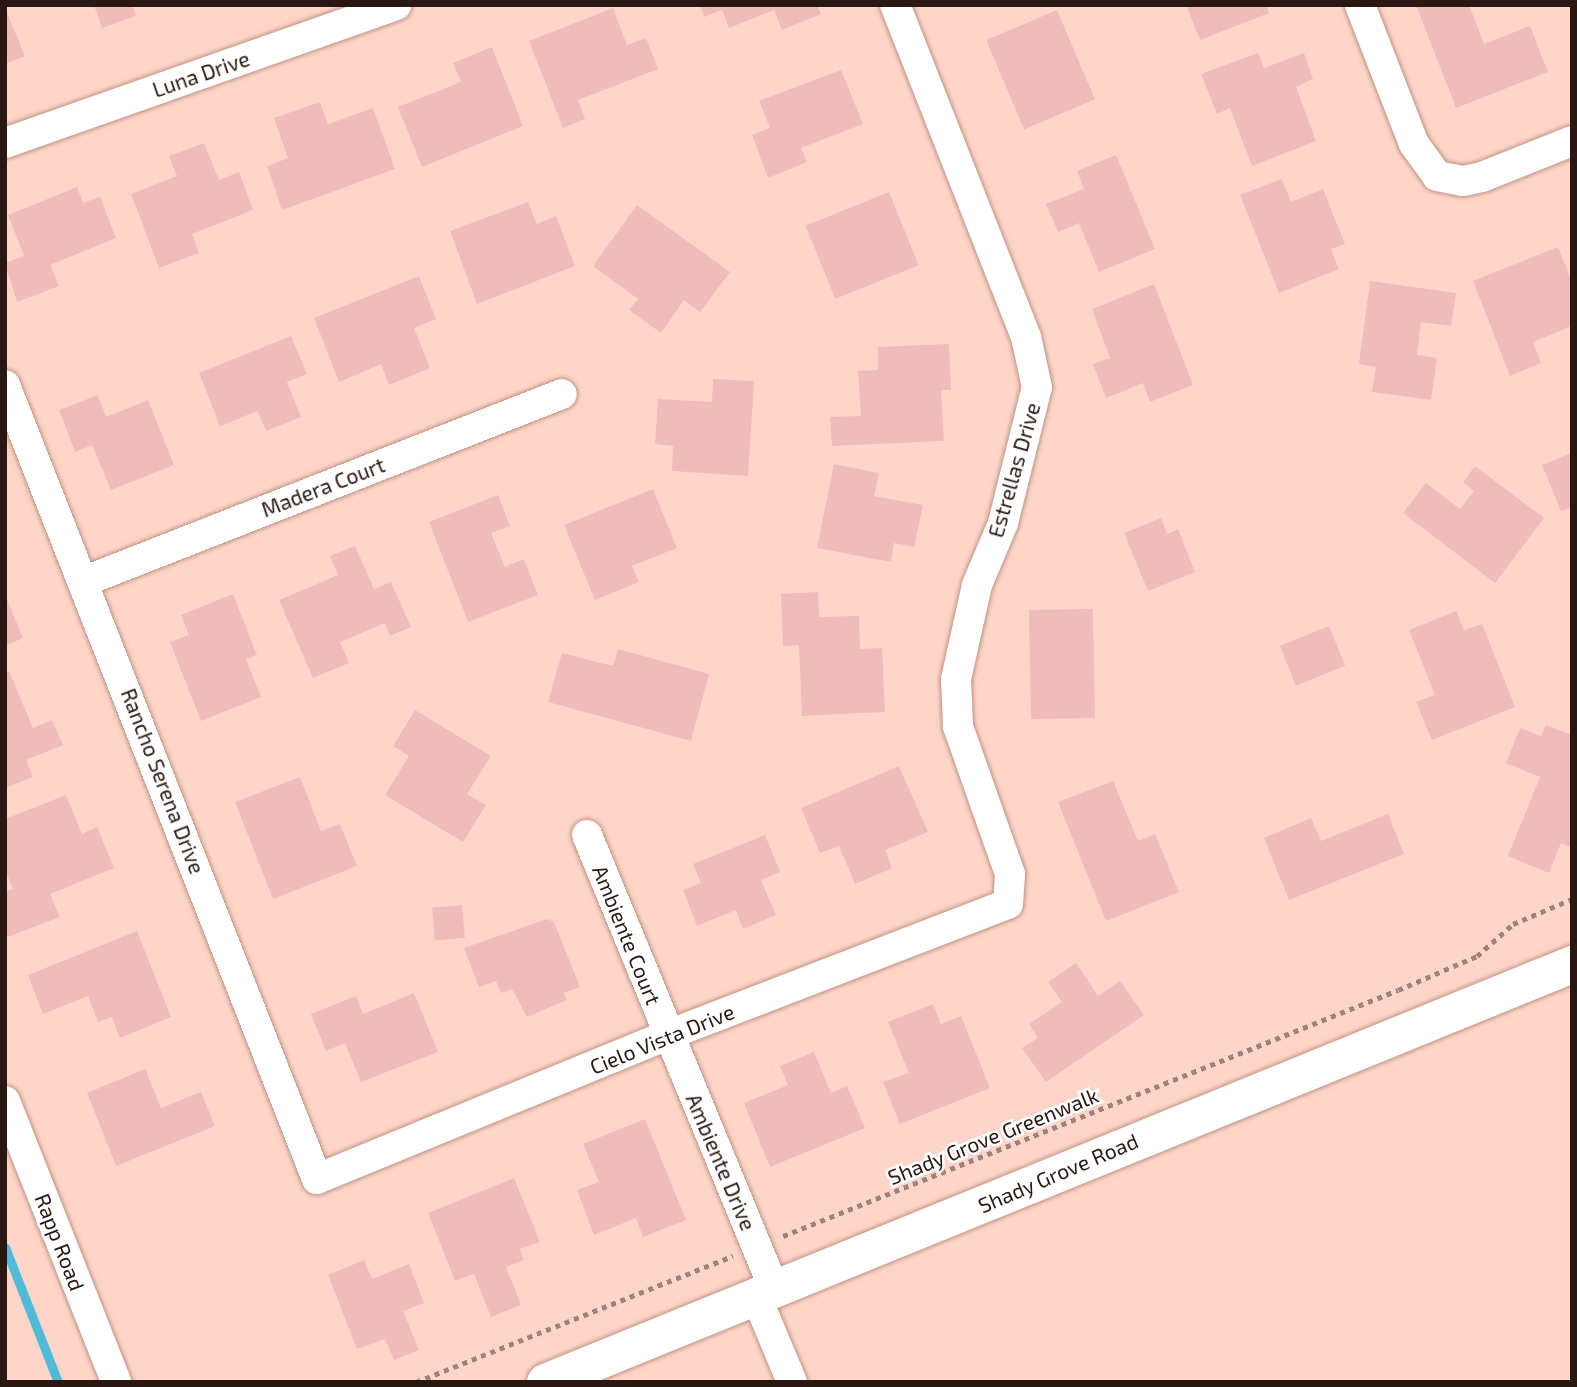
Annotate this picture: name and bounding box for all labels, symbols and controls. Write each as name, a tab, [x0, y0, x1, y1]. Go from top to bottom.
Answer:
street label: Luna Drive	[149, 46, 253, 102]
street label: Estrellas Drive	[983, 400, 1045, 540]
street label: Madera Court	[258, 452, 388, 522]
street label: Rancho Serena Drive	[116, 685, 210, 877]
street label: Ambiente Court	[588, 861, 666, 1009]
street label: Cielo Vista Drive	[586, 998, 738, 1080]
street label: Shady Grove Greenwalk	[884, 1082, 1102, 1190]
street label: Ambiente Drive	[681, 1090, 761, 1234]
street label: Shady Grove Road	[974, 1128, 1142, 1218]
street label: Rapp Road	[30, 1190, 90, 1294]

